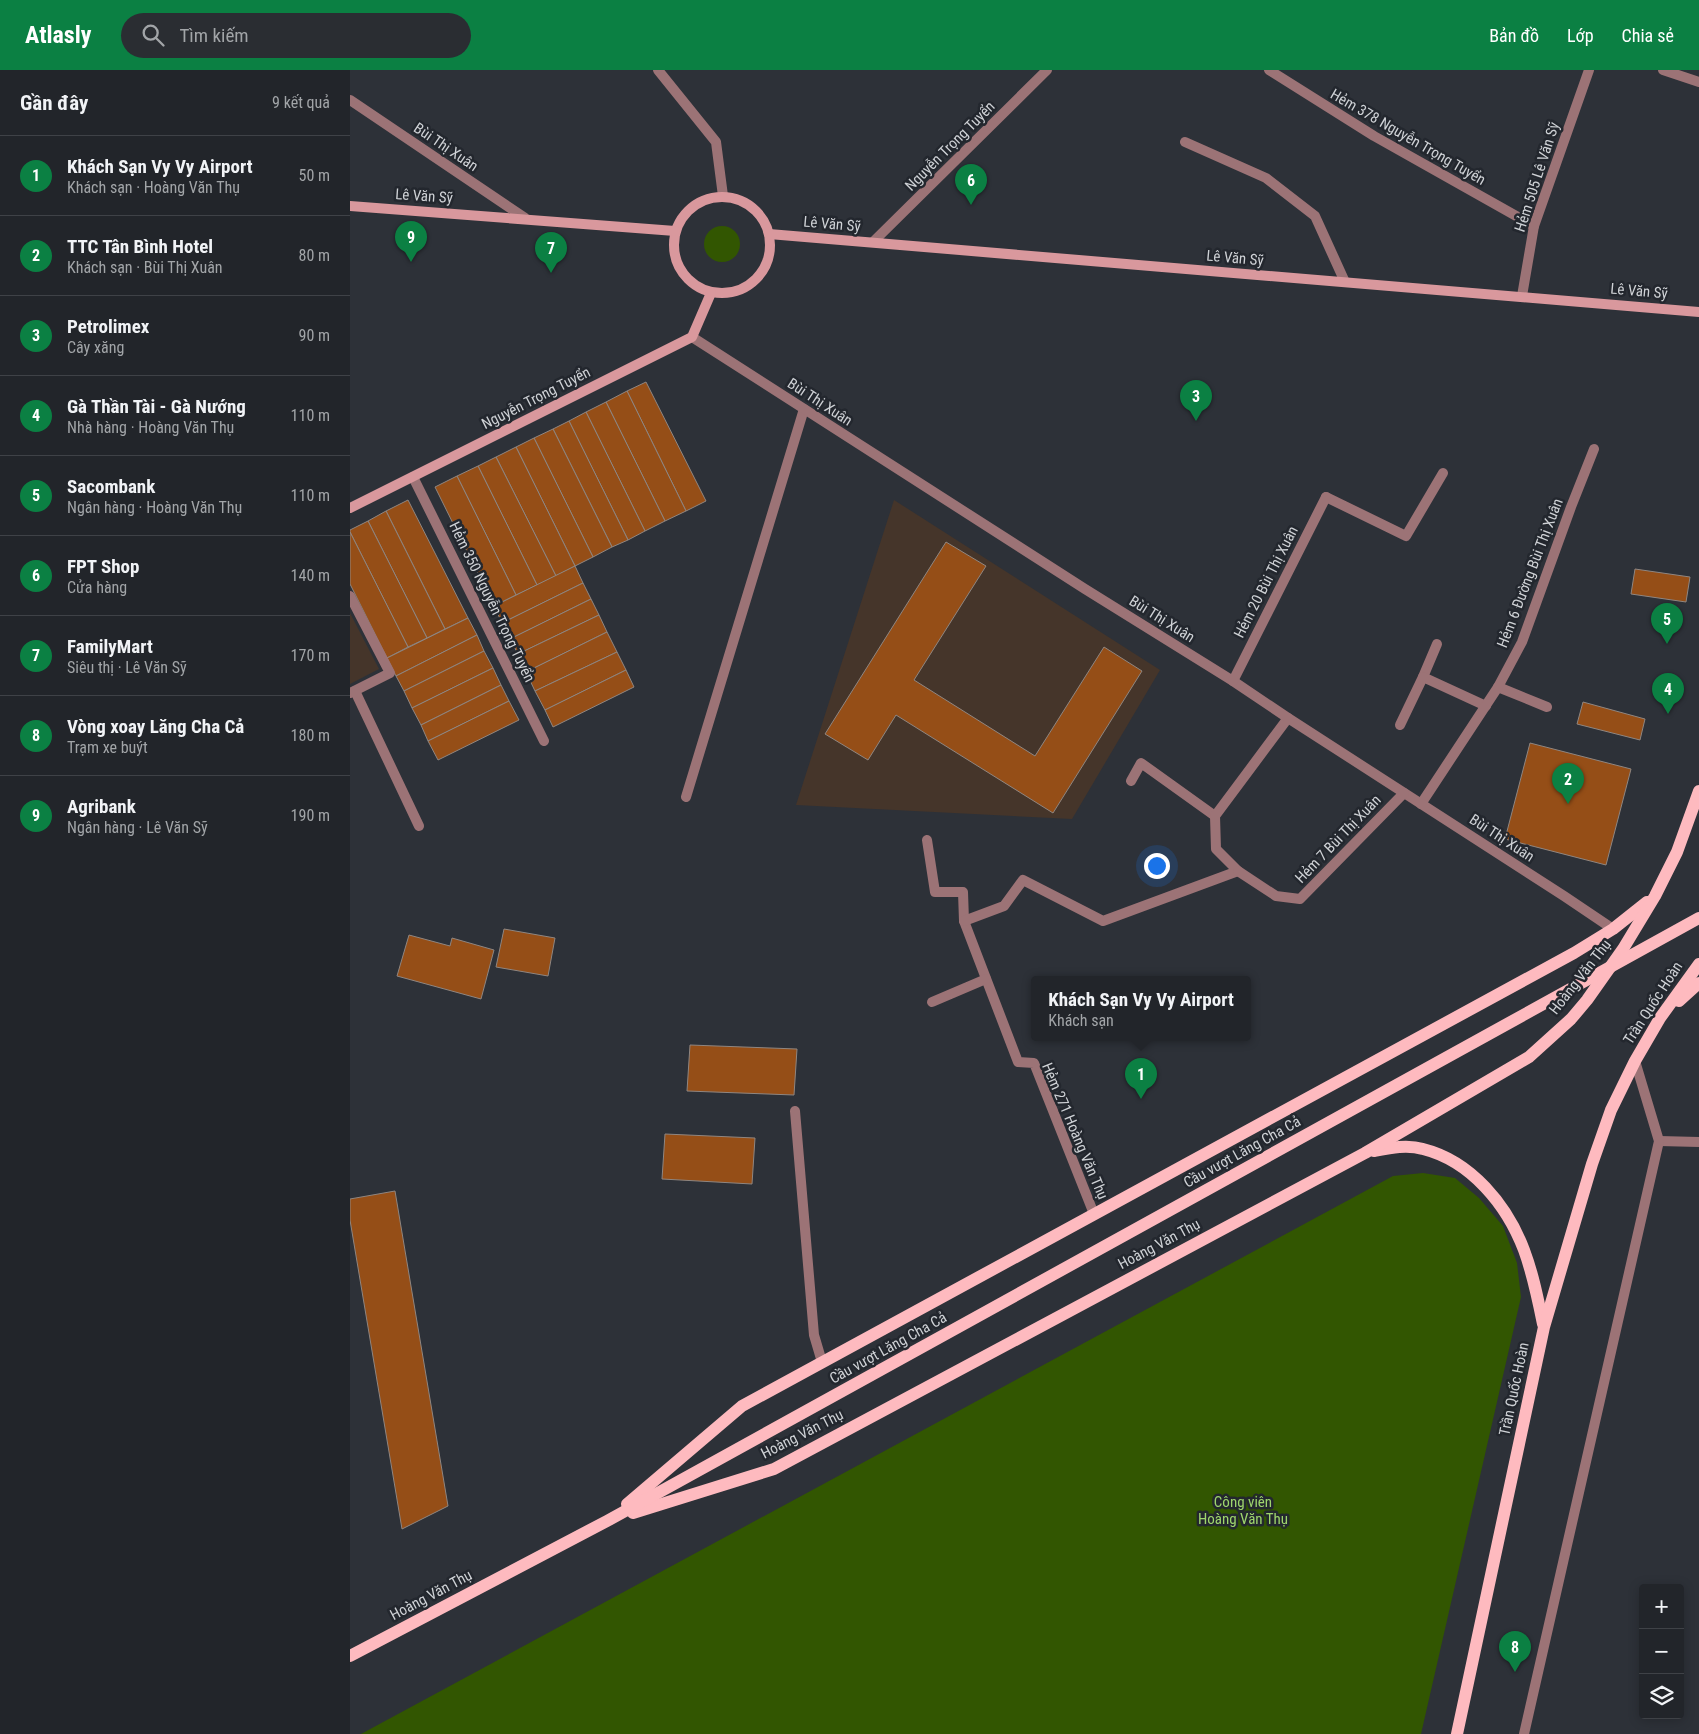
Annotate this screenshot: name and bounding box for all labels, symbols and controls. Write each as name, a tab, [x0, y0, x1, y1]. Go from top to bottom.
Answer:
search box	[121, 13, 471, 58]
text: Atlasly	[25, 21, 91, 49]
icon: search	[139, 21, 167, 49]
text: Tìm kiếm	[179, 24, 249, 47]
text: Bản đồ	[1489, 25, 1539, 46]
text: Lớp	[1567, 25, 1594, 46]
text: Chia sẻ	[1622, 25, 1674, 46]
street label: Hẻm 378 Nguyễn Trọng Tuyển	[1327, 85, 1489, 189]
text: Gần đây	[20, 91, 88, 115]
text: 9 kết quả	[272, 93, 330, 112]
street label: Nguyễn Trọng Tuyển	[901, 97, 999, 195]
street label: Bùi Thị Xuân	[410, 119, 482, 175]
street label: Hẻm 505 Lê Văn Sỹ	[1511, 120, 1563, 234]
text: Khách Sạn Vy Vy Airport	[67, 155, 253, 178]
pin: 6	[955, 164, 987, 205]
text: 1	[32, 166, 40, 185]
text: 50 m	[298, 166, 330, 185]
text: Khách sạn · Hoàng Văn Thụ	[67, 178, 240, 197]
street label: Lê Văn Sỹ	[395, 185, 453, 207]
street label: Lê Văn Sỹ	[803, 213, 861, 235]
pin: 9	[395, 221, 427, 262]
pin: 7	[535, 232, 567, 273]
text: TTC Tân Bình Hotel	[67, 235, 213, 258]
text: 2	[32, 246, 40, 265]
text: 80 m	[298, 246, 330, 265]
street label: Lê Văn Sỹ	[1206, 247, 1264, 269]
text: Khách sạn · Bùi Thị Xuân	[67, 258, 223, 277]
street label: Lê Văn Sỹ	[1610, 280, 1668, 302]
text: Petrolimex	[67, 315, 149, 338]
text: 3	[32, 326, 40, 345]
text: 90 m	[298, 326, 330, 345]
text: Cây xăng	[67, 338, 124, 357]
street label: Nguyễn Trọng Tuyển	[479, 363, 593, 433]
street label: Bùi Thị Xuân	[784, 374, 856, 430]
pin: 3	[1180, 380, 1212, 421]
text: Gà Thần Tài - Gà Nướng	[67, 395, 246, 418]
text: 4	[32, 406, 40, 425]
text: 110 m	[291, 406, 330, 425]
text: Nhà hàng · Hoàng Văn Thụ	[67, 418, 234, 437]
text: Sacombank	[67, 475, 155, 498]
text: 5	[32, 486, 40, 505]
text: 110 m	[291, 486, 330, 505]
street label: Hẻm 6 Đường Bùi Thị Xuân	[1493, 496, 1567, 650]
text: Ngân hàng · Hoàng Văn Thụ	[67, 498, 242, 517]
street label: Hẻm 350 Nguyễn Trọng Tuyển	[445, 519, 539, 685]
street label: Hẻm 20 Bùi Thị Xuân	[1230, 523, 1302, 641]
text: FPT Shop	[67, 555, 139, 578]
text: 6	[32, 566, 40, 585]
text: 140 m	[291, 566, 330, 585]
text: Cửa hàng	[67, 578, 127, 597]
street label: Bùi Thị Xuân	[1126, 592, 1198, 646]
pin: 5	[1651, 603, 1683, 644]
text: FamilyMart	[67, 635, 153, 658]
text: 7	[32, 646, 40, 665]
text: 170 m	[291, 646, 330, 665]
text: Siêu thị · Lê Văn Sỹ	[67, 658, 187, 677]
pin: 4	[1652, 673, 1684, 714]
text: Vòng xoay Lăng Cha Cả	[67, 715, 244, 738]
text: 8	[32, 726, 40, 745]
text: 180 m	[291, 726, 330, 745]
text: Trạm xe buýt	[67, 738, 148, 757]
pin: 2	[1552, 763, 1584, 804]
street label: Hẻm 7 Bùi Thị Xuân	[1291, 791, 1385, 887]
text: Agribank	[67, 795, 136, 818]
text: 9	[32, 806, 40, 825]
text: 190 m	[291, 806, 330, 825]
street label: Bùi Thị Xuân	[1466, 810, 1538, 866]
text: Ngân hàng · Lê Văn Sỹ	[67, 818, 208, 837]
your location	[1144, 853, 1170, 879]
street label: Hoàng Văn Thụ	[1545, 936, 1615, 1018]
street label: Trần Quốc Hoàn	[1620, 958, 1686, 1048]
popup	[1031, 976, 1251, 1041]
text: Khách Sạn Vy Vy Airport	[1048, 988, 1234, 1011]
text: Khách sạn	[1048, 1011, 1114, 1030]
pin: 1	[1125, 1058, 1157, 1099]
street label: Hẻm 271 Hoàng Văn Thụ	[1038, 1060, 1112, 1202]
street label: Cầu vượt Lăng Cha Cả	[1180, 1112, 1304, 1192]
street label: Hoàng Văn Thụ	[1115, 1215, 1203, 1273]
street label: Cầu vượt Lăng Cha Cả	[826, 1308, 950, 1388]
street label: Trần Quốc Hoàn	[1495, 1341, 1533, 1437]
street label: Hoàng Văn Thụ	[758, 1406, 846, 1462]
park label: Công viên Hoàng Văn Thụ	[1198, 1493, 1288, 1528]
street label: Hoàng Văn Thụ	[387, 1566, 475, 1624]
map controls	[1639, 1584, 1684, 1719]
button: +	[1639, 1584, 1684, 1629]
button: −	[1639, 1629, 1684, 1674]
pin: 8	[1499, 1631, 1531, 1672]
button: layers	[1639, 1674, 1684, 1719]

